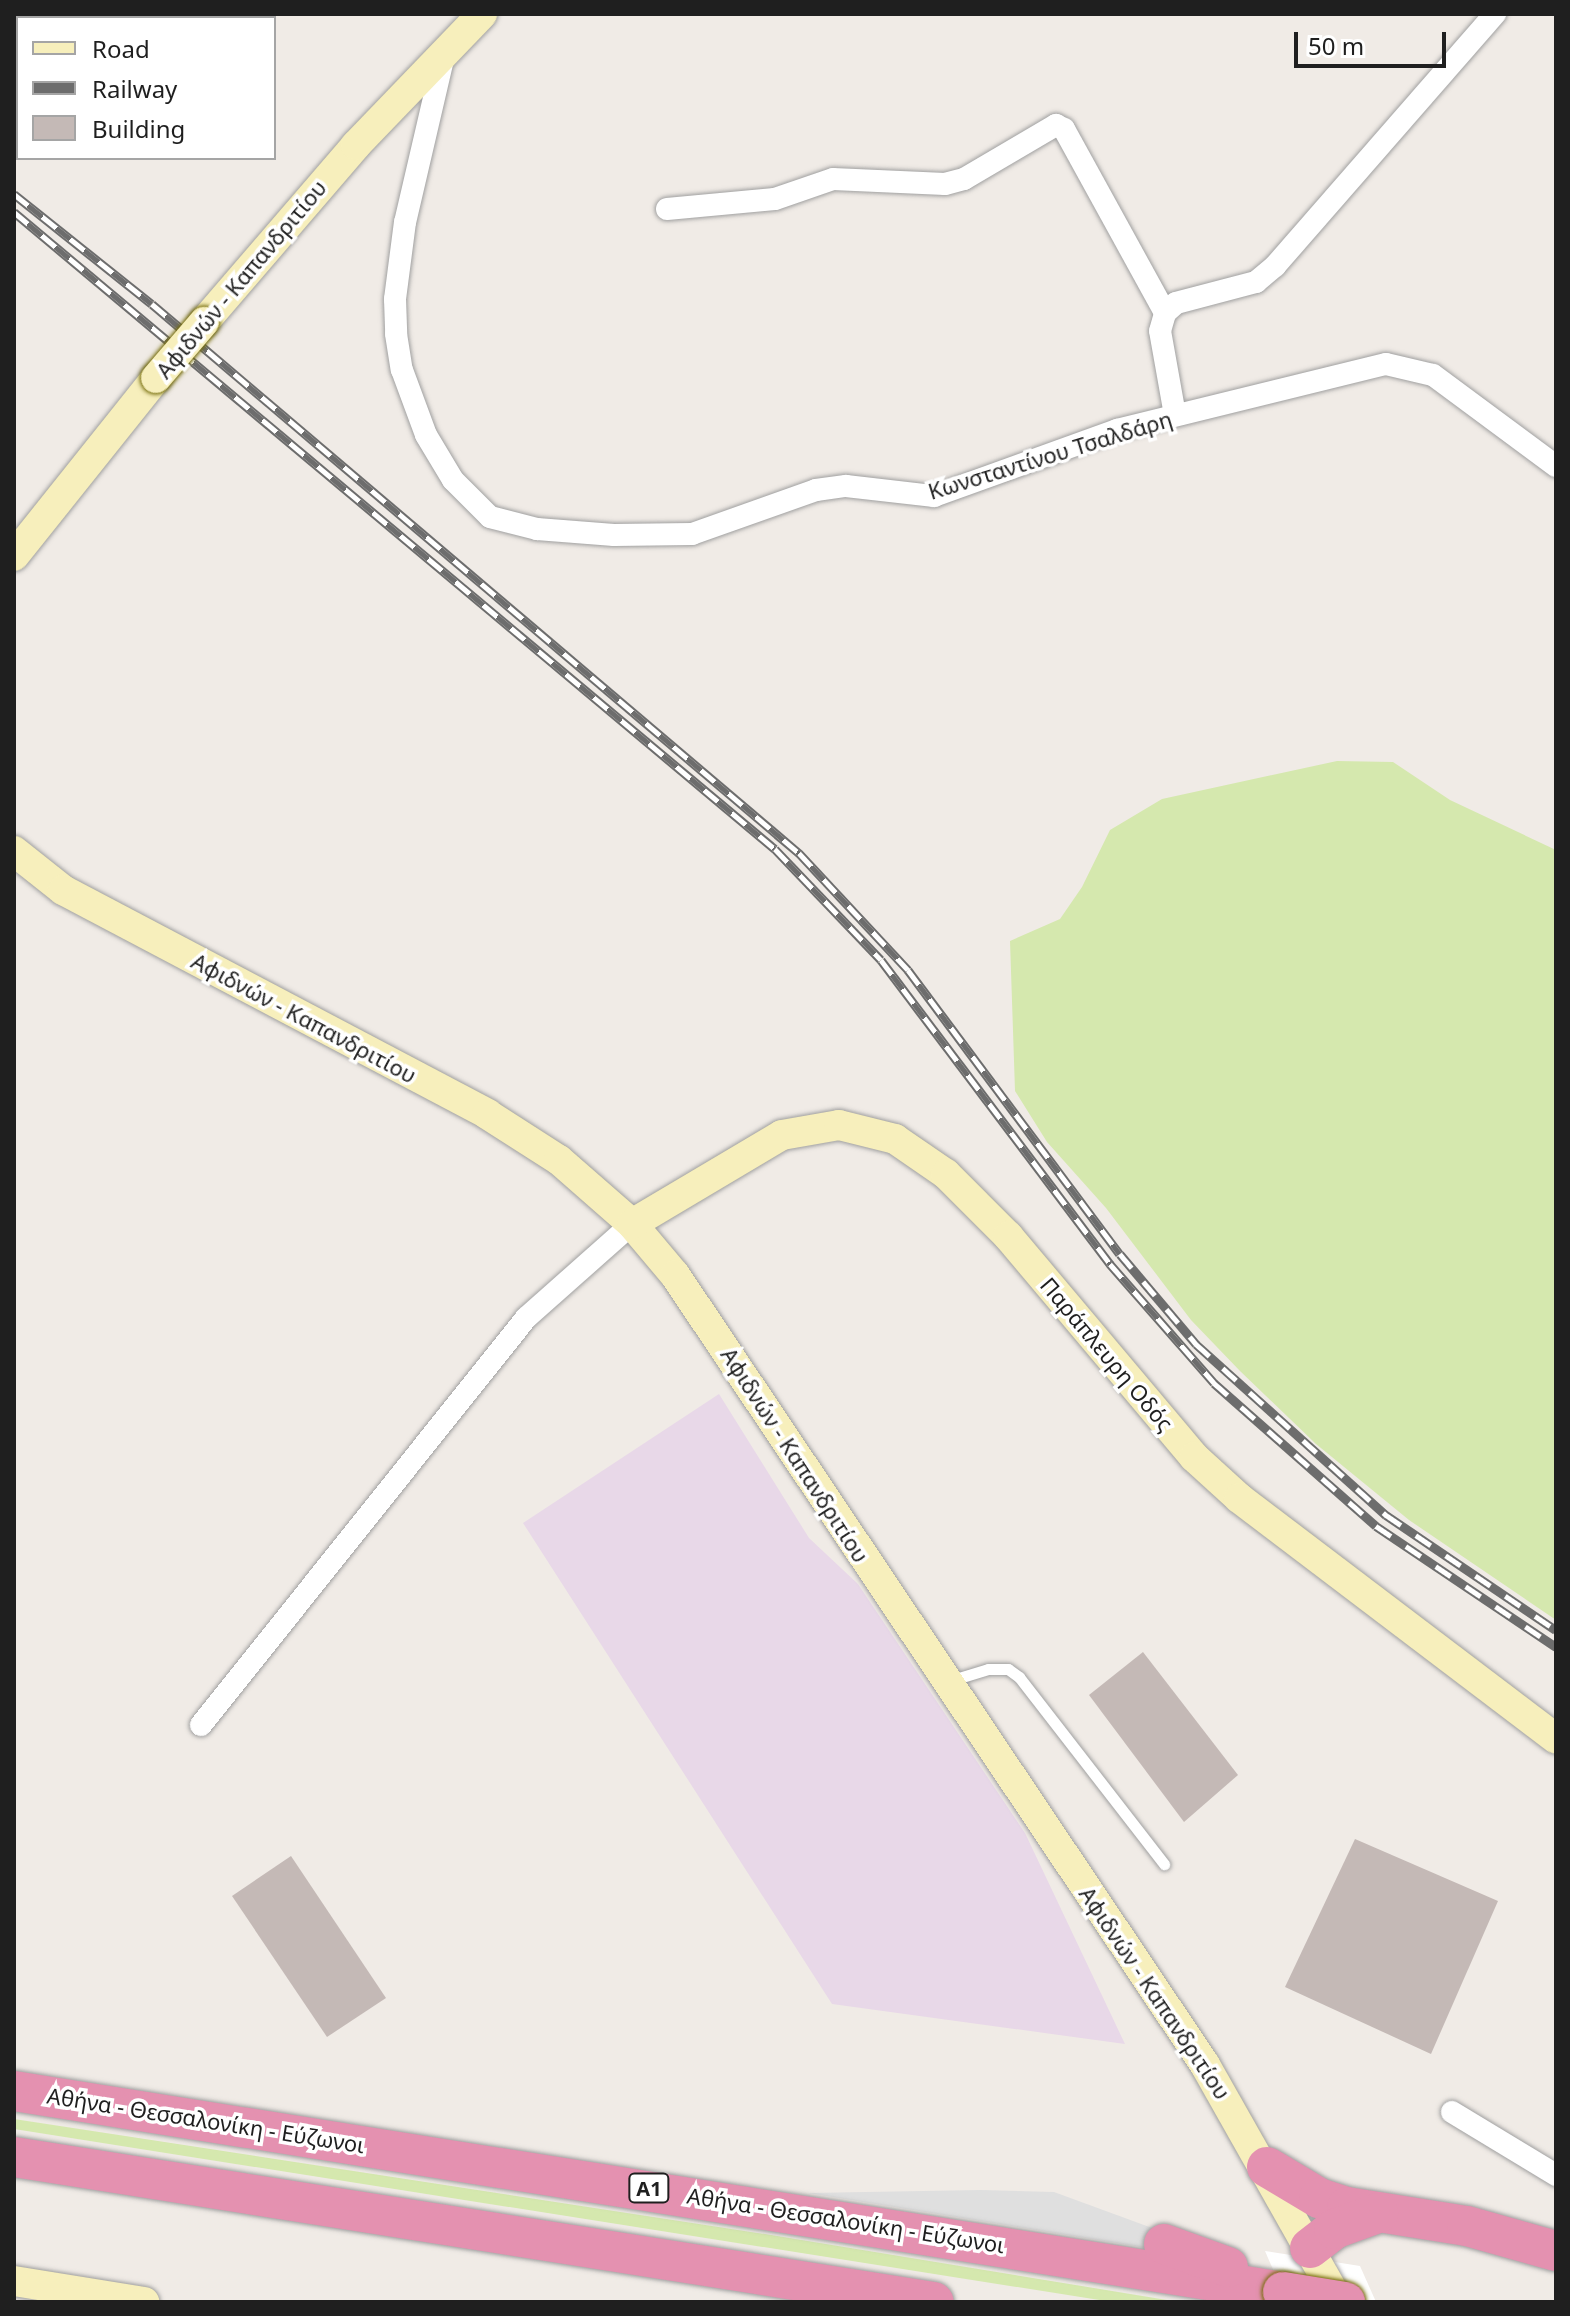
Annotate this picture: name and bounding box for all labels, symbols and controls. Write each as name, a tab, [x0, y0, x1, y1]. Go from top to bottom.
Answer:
legend	[16, 16, 276, 160]
scale bar	[1298, 16, 1450, 66]
text: 50 m	[1308, 29, 1364, 62]
text: Road	[92, 32, 150, 65]
text: Railway	[92, 72, 177, 105]
text: Building	[92, 112, 185, 145]
street label: Αφιδνών - Καπανδριτίου	[150, 175, 332, 383]
street label: Κωνσταντίνου Τσαλδάρη	[925, 405, 1175, 505]
street label: Αφιδνών - Καπανδριτίου	[187, 948, 421, 1088]
street label: Παράπλευρη Οδός	[1035, 1272, 1179, 1436]
street label: Αφιδνών - Καπανδριτίου	[716, 1343, 874, 1567]
street label: Αφιδνών - Καπανδριτίου	[1074, 1882, 1236, 2104]
street label: Αθήνα - Θεσσαλονίκη - Εύζωνοι	[45, 2082, 367, 2158]
road number: Α1	[627, 2172, 671, 2204]
street label: Αθήνα - Θεσσαλονίκη - Εύζωνοι	[685, 2182, 1007, 2258]

